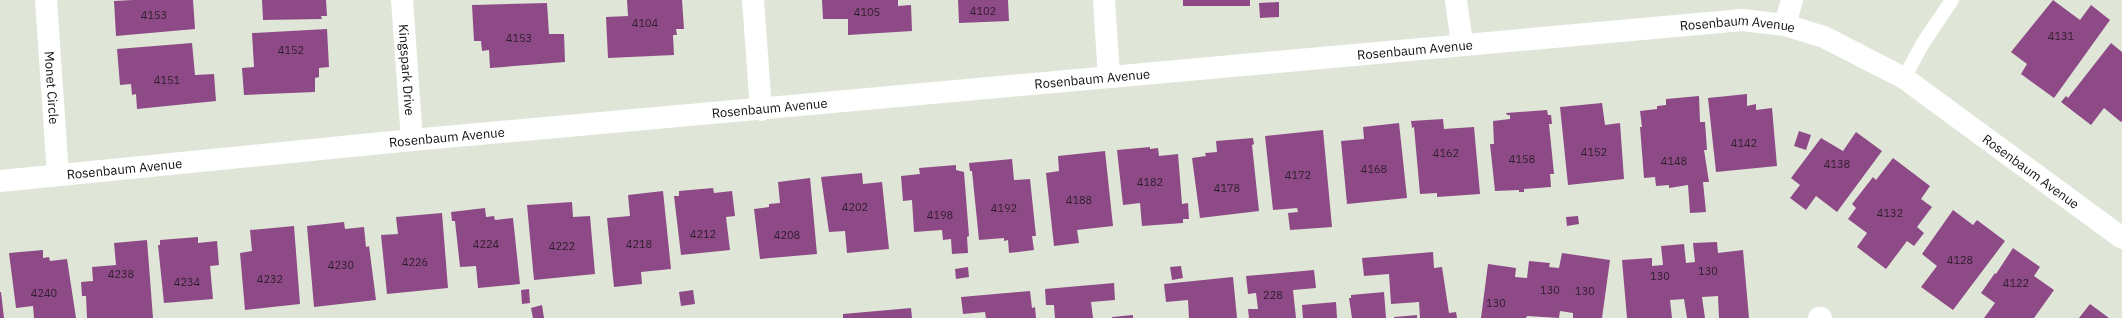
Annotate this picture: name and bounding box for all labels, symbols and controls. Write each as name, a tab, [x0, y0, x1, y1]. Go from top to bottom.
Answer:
house number: 4102	[970, 4, 996, 18]
house number: 4105	[854, 5, 880, 19]
house number: 4153	[141, 8, 167, 22]
street label: Rosenbaum Avenue	[1679, 12, 1797, 37]
house number: 4104	[632, 16, 659, 30]
street label: Kingspark Drive	[395, 24, 418, 116]
house number: 4131	[2048, 29, 2075, 43]
house number: 4153	[506, 31, 532, 45]
street label: Rosenbaum Avenue	[1356, 36, 1473, 64]
house number: 4152	[278, 43, 304, 57]
street label: Monet Circle	[41, 51, 63, 125]
street label: Rosenbaum Avenue	[1034, 65, 1151, 93]
house number: 4151	[154, 73, 181, 87]
street label: Rosenbaum Avenue	[711, 95, 828, 122]
street label: Rosenbaum Avenue	[388, 124, 505, 151]
street label: Rosenbaum Avenue	[1979, 130, 2083, 213]
house number: 4142	[1731, 136, 1757, 150]
house number: 4152	[1581, 145, 1607, 159]
house number: 4162	[1433, 146, 1459, 160]
house number: 4158	[1509, 152, 1535, 166]
house number: 4148	[1661, 154, 1687, 168]
street label: Rosenbaum Avenue	[66, 155, 183, 183]
house number: 4138	[1824, 157, 1850, 171]
house number: 4168	[1361, 162, 1387, 176]
house number: 4172	[1285, 168, 1311, 182]
house number: 4182	[1137, 175, 1163, 189]
house number: 4178	[1214, 181, 1240, 195]
house number: 4188	[1066, 193, 1092, 207]
house number: 4202	[842, 200, 868, 214]
house number: 4192	[991, 201, 1017, 215]
house number: 4132	[1877, 206, 1903, 220]
house number: 4198	[927, 208, 953, 222]
house number: 4212	[690, 227, 716, 241]
house number: 4208	[774, 228, 800, 242]
house number: 4224	[473, 237, 500, 251]
house number: 4218	[626, 237, 652, 251]
house number: 4222	[549, 239, 575, 253]
house number: 4128	[1947, 253, 1973, 267]
house number: 4226	[402, 255, 428, 269]
house number: 4230	[328, 258, 354, 272]
house number: 130	[1698, 264, 1718, 278]
house number: 4238	[108, 267, 134, 281]
house number: 130	[1650, 269, 1670, 283]
house number: 4232	[257, 272, 283, 286]
house number: 4234	[174, 275, 201, 289]
house number: 4122	[2003, 276, 2029, 290]
house number: 130	[1540, 283, 1560, 297]
house number: 130	[1575, 284, 1595, 298]
house number: 4240	[31, 286, 57, 300]
house number: 228	[1263, 288, 1283, 302]
house number: 130	[1486, 296, 1506, 310]

